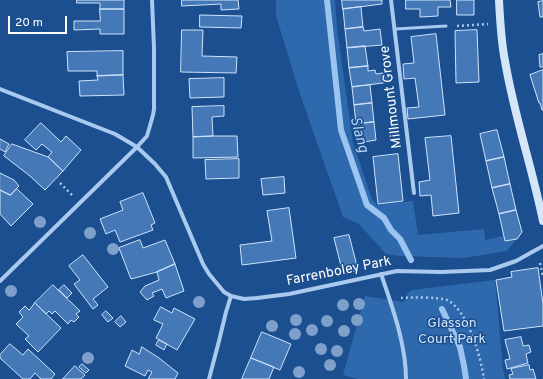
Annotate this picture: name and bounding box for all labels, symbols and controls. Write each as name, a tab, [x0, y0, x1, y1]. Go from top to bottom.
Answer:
scale bar	[10, 8, 69, 34]
text: 20 m	[15, 15, 43, 31]
street label: Millmount Grove	[377, 45, 407, 149]
water label: Slang	[345, 115, 371, 155]
street label: Farrenboley Park	[285, 254, 393, 290]
park label: Glasson Court Park	[418, 316, 486, 348]

